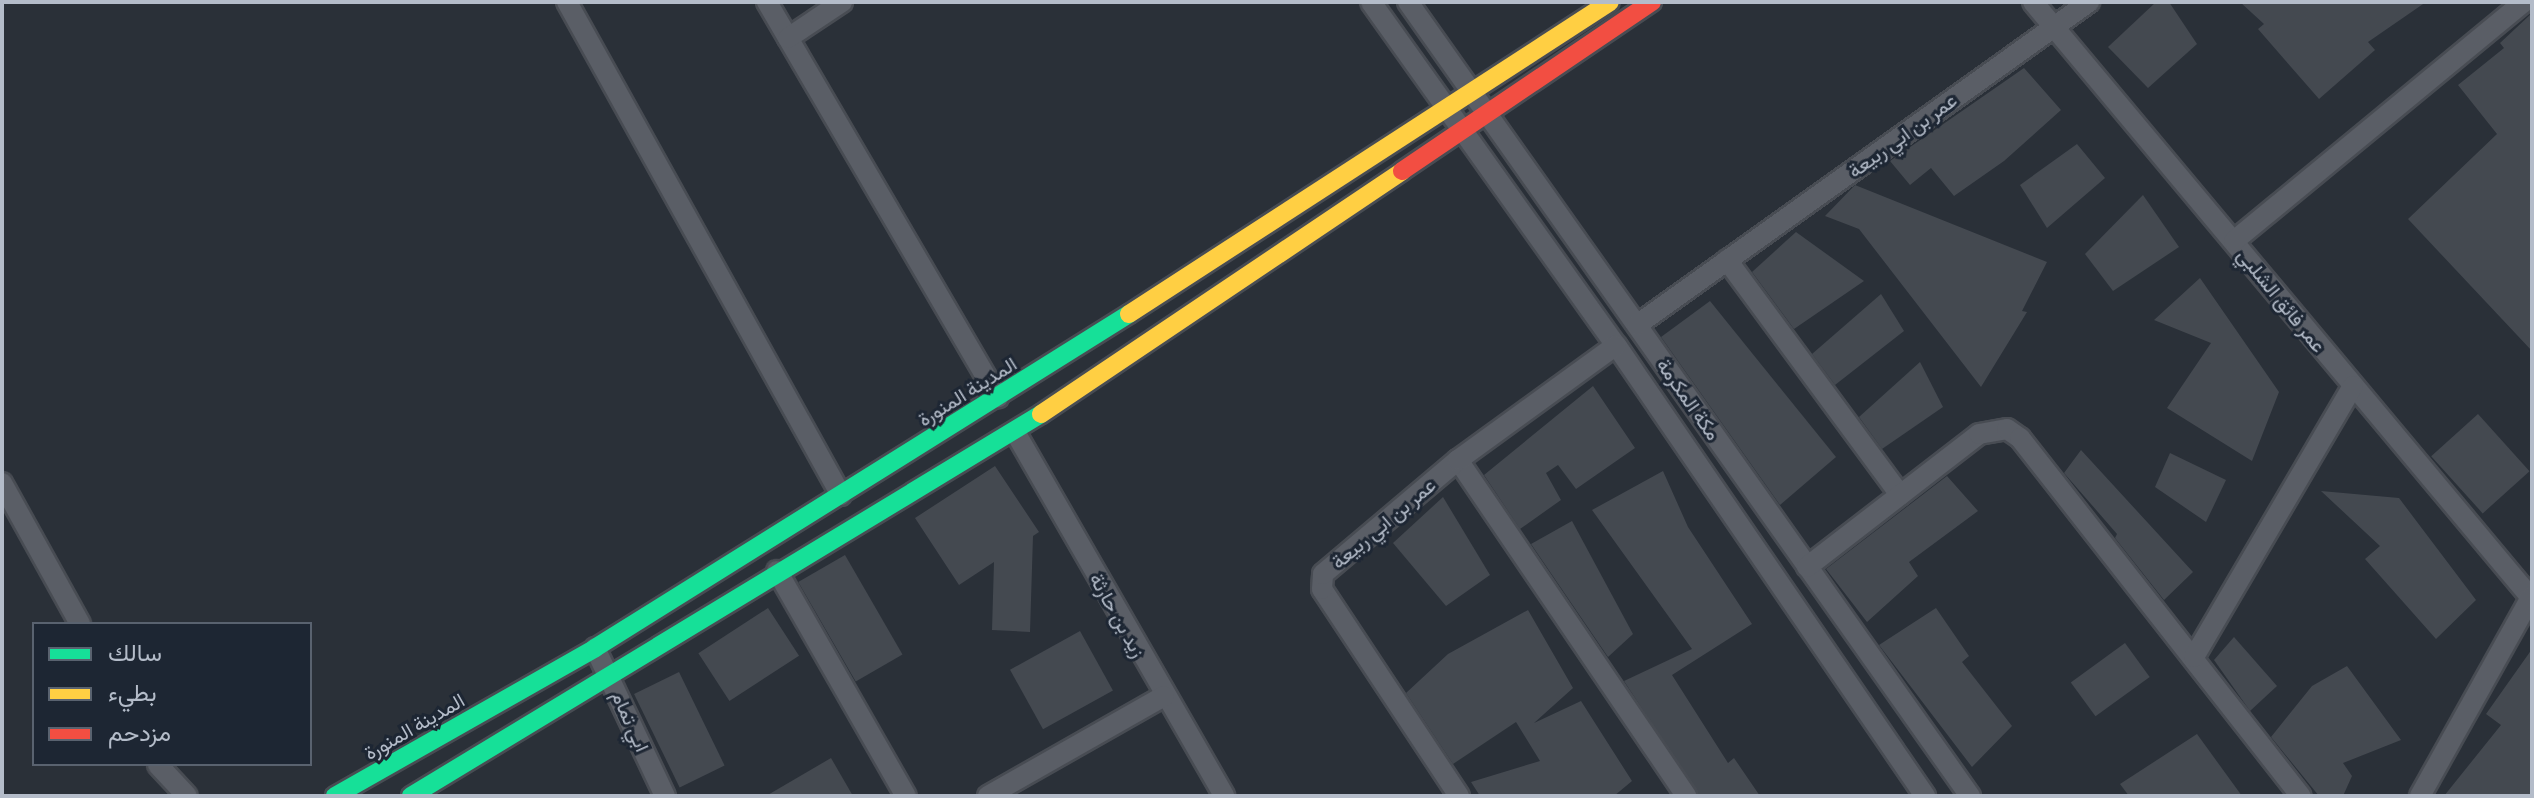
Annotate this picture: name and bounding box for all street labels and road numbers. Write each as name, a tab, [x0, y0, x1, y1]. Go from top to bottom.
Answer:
street label: عمر بن ابي ربيعة	[1843, 87, 1961, 183]
street label: عمر فائق الشلبي	[2233, 243, 2331, 357]
street label: المدينة المنورة	[913, 351, 1021, 431]
street label: مكة المكرمة	[1652, 353, 1726, 445]
street label: عمر بن ابي ربيعة	[1326, 472, 1440, 574]
street label: زيد بن حارثة	[1085, 568, 1151, 662]
street label: ابي تمام	[607, 687, 655, 755]
street label: المدينة المنورة	[360, 688, 468, 764]

